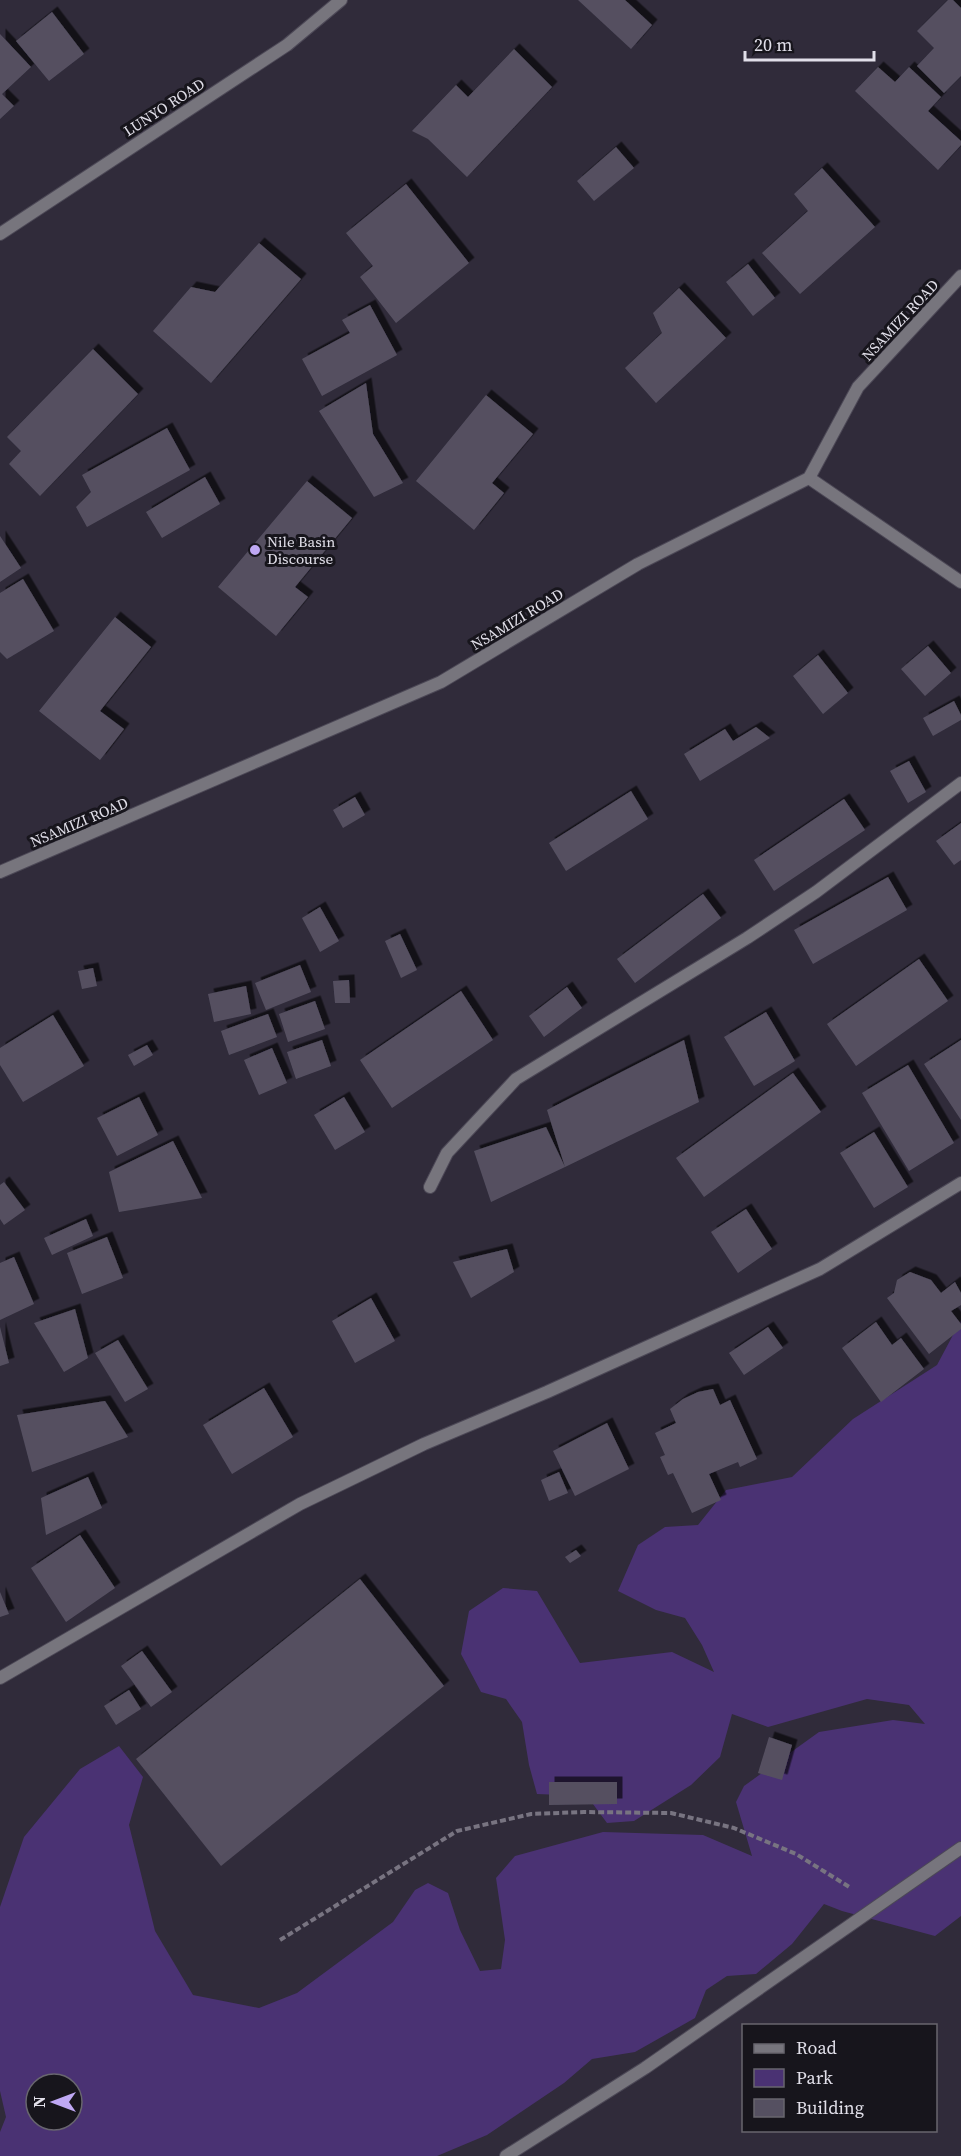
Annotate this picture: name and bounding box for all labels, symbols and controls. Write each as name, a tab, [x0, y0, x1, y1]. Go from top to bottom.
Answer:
scale bar	[745, 24, 874, 62]
text: 20 m	[754, 32, 792, 57]
street label: LUNYO ROAD	[119, 73, 209, 141]
street label: NSAMIZI ROAD	[857, 275, 943, 365]
place label: Nile Basin Discourse	[267, 531, 335, 569]
marker: Nile Basin Discourse	[248, 543, 262, 557]
street label: NSAMIZI ROAD	[467, 583, 567, 655]
street label: NSAMIZI ROAD	[27, 792, 131, 852]
legend	[742, 2024, 937, 2132]
text: Road	[796, 2035, 837, 2060]
text: Park	[796, 2065, 833, 2090]
north arrow	[24, 2072, 84, 2132]
text: Building	[796, 2095, 864, 2120]
text: N	[28, 2096, 50, 2108]

